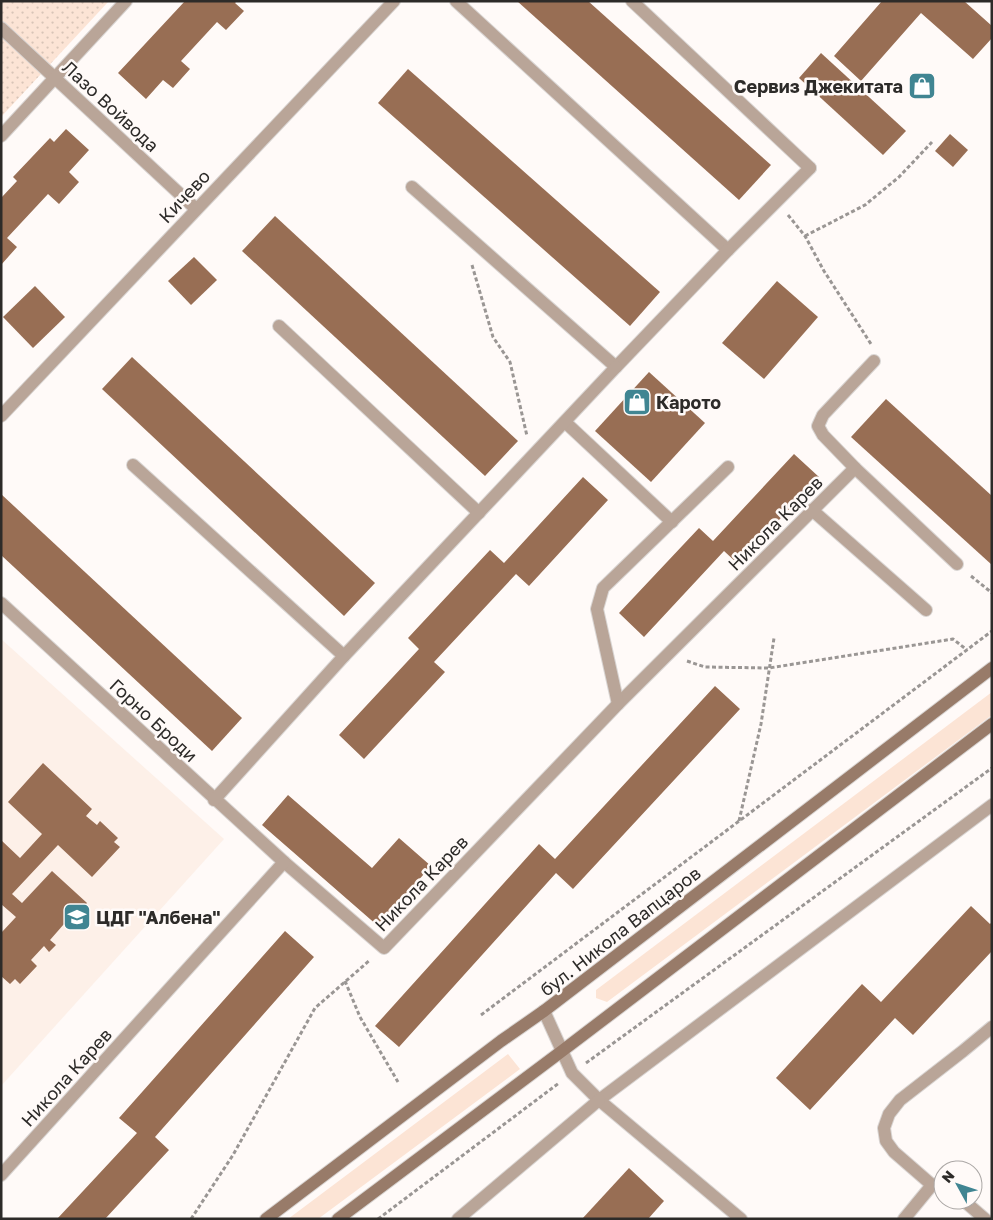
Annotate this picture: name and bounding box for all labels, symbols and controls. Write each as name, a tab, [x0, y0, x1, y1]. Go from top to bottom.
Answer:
street label: Лазо Войвода	[58, 56, 164, 156]
shop icon: Сервиз Джекитата	[907, 71, 937, 101]
place label: Сервиз Джекитата	[734, 75, 903, 97]
street label: Кичево	[154, 165, 214, 227]
shop icon: Карото	[622, 387, 652, 417]
place label: Карото	[656, 391, 721, 413]
street label: Никола Карев	[723, 471, 827, 575]
street label: Горно Броди	[106, 674, 202, 766]
street label: Никола Карев	[370, 830, 472, 936]
street label: бул. Никола Вапцаров	[535, 862, 705, 1000]
school or university icon: ЦДГ "Албена"	[62, 902, 92, 932]
place label: ЦДГ "Албена"	[96, 906, 221, 928]
street label: Никола Карев	[16, 1023, 116, 1131]
north arrow	[933, 1160, 983, 1210]
text: N	[938, 1167, 958, 1186]

